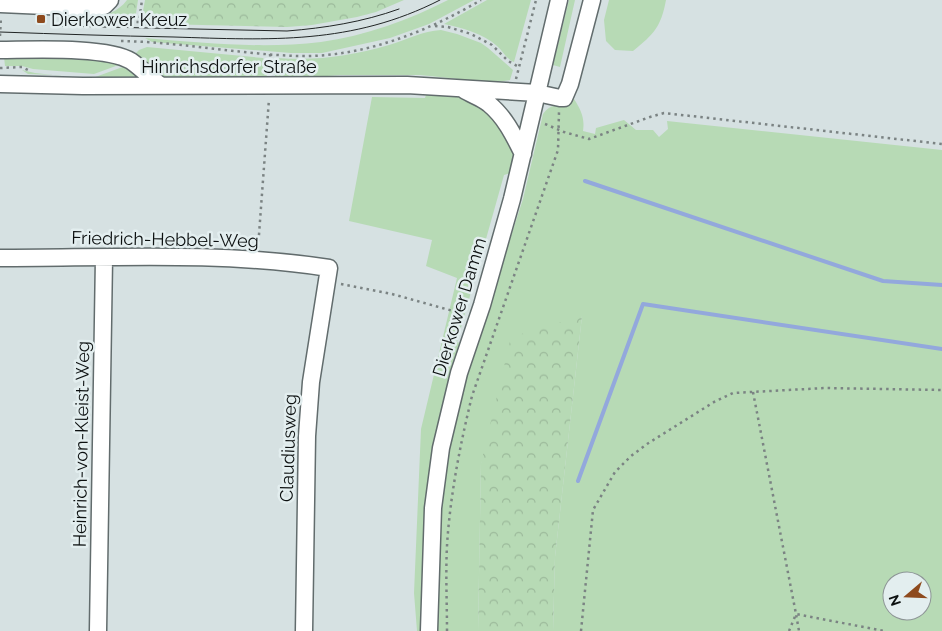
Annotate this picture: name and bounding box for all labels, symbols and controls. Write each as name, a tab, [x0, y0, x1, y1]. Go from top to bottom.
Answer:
place label: Dierkower Kreuz	[51, 9, 187, 30]
marker: Dierkower Kreuz	[35, 13, 47, 25]
street label: Hinrichsdorfer Straße	[141, 56, 317, 77]
street label: Friedrich-Hebbel-Weg	[71, 227, 259, 251]
street label: Dierkower Damm	[428, 235, 490, 379]
street label: Heinrich-von-Kleist-Weg	[69, 341, 93, 547]
street label: Claudiusweg	[276, 394, 300, 502]
north arrow	[882, 571, 932, 621]
text: N	[885, 593, 904, 608]

